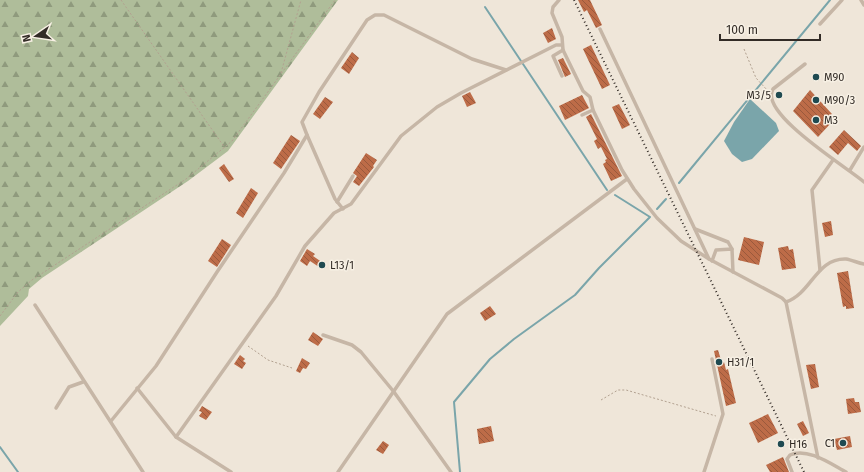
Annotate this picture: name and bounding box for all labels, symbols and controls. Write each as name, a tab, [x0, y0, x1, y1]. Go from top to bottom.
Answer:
north arrow	[16, 16, 56, 56]
scale bar	[720, 16, 820, 42]
text: 100 m	[726, 23, 758, 37]
text: N	[20, 33, 34, 43]
place label: M90	[824, 71, 844, 84]
marker: M90	[811, 72, 821, 82]
place label: M3/5	[746, 89, 771, 102]
marker: M3/5	[774, 90, 784, 100]
place label: M90/3	[824, 94, 855, 107]
marker: M90/3	[811, 95, 821, 105]
place label: M3	[824, 114, 838, 127]
marker: M3	[811, 115, 821, 125]
place label: L13/1	[330, 259, 354, 272]
marker: L13/1	[317, 260, 327, 270]
place label: H31/1	[727, 356, 754, 369]
marker: H31/1	[714, 357, 724, 367]
place label: C1	[825, 437, 835, 450]
place label: H16	[789, 438, 807, 451]
marker: C1	[838, 438, 848, 448]
marker: H16	[776, 439, 786, 449]

